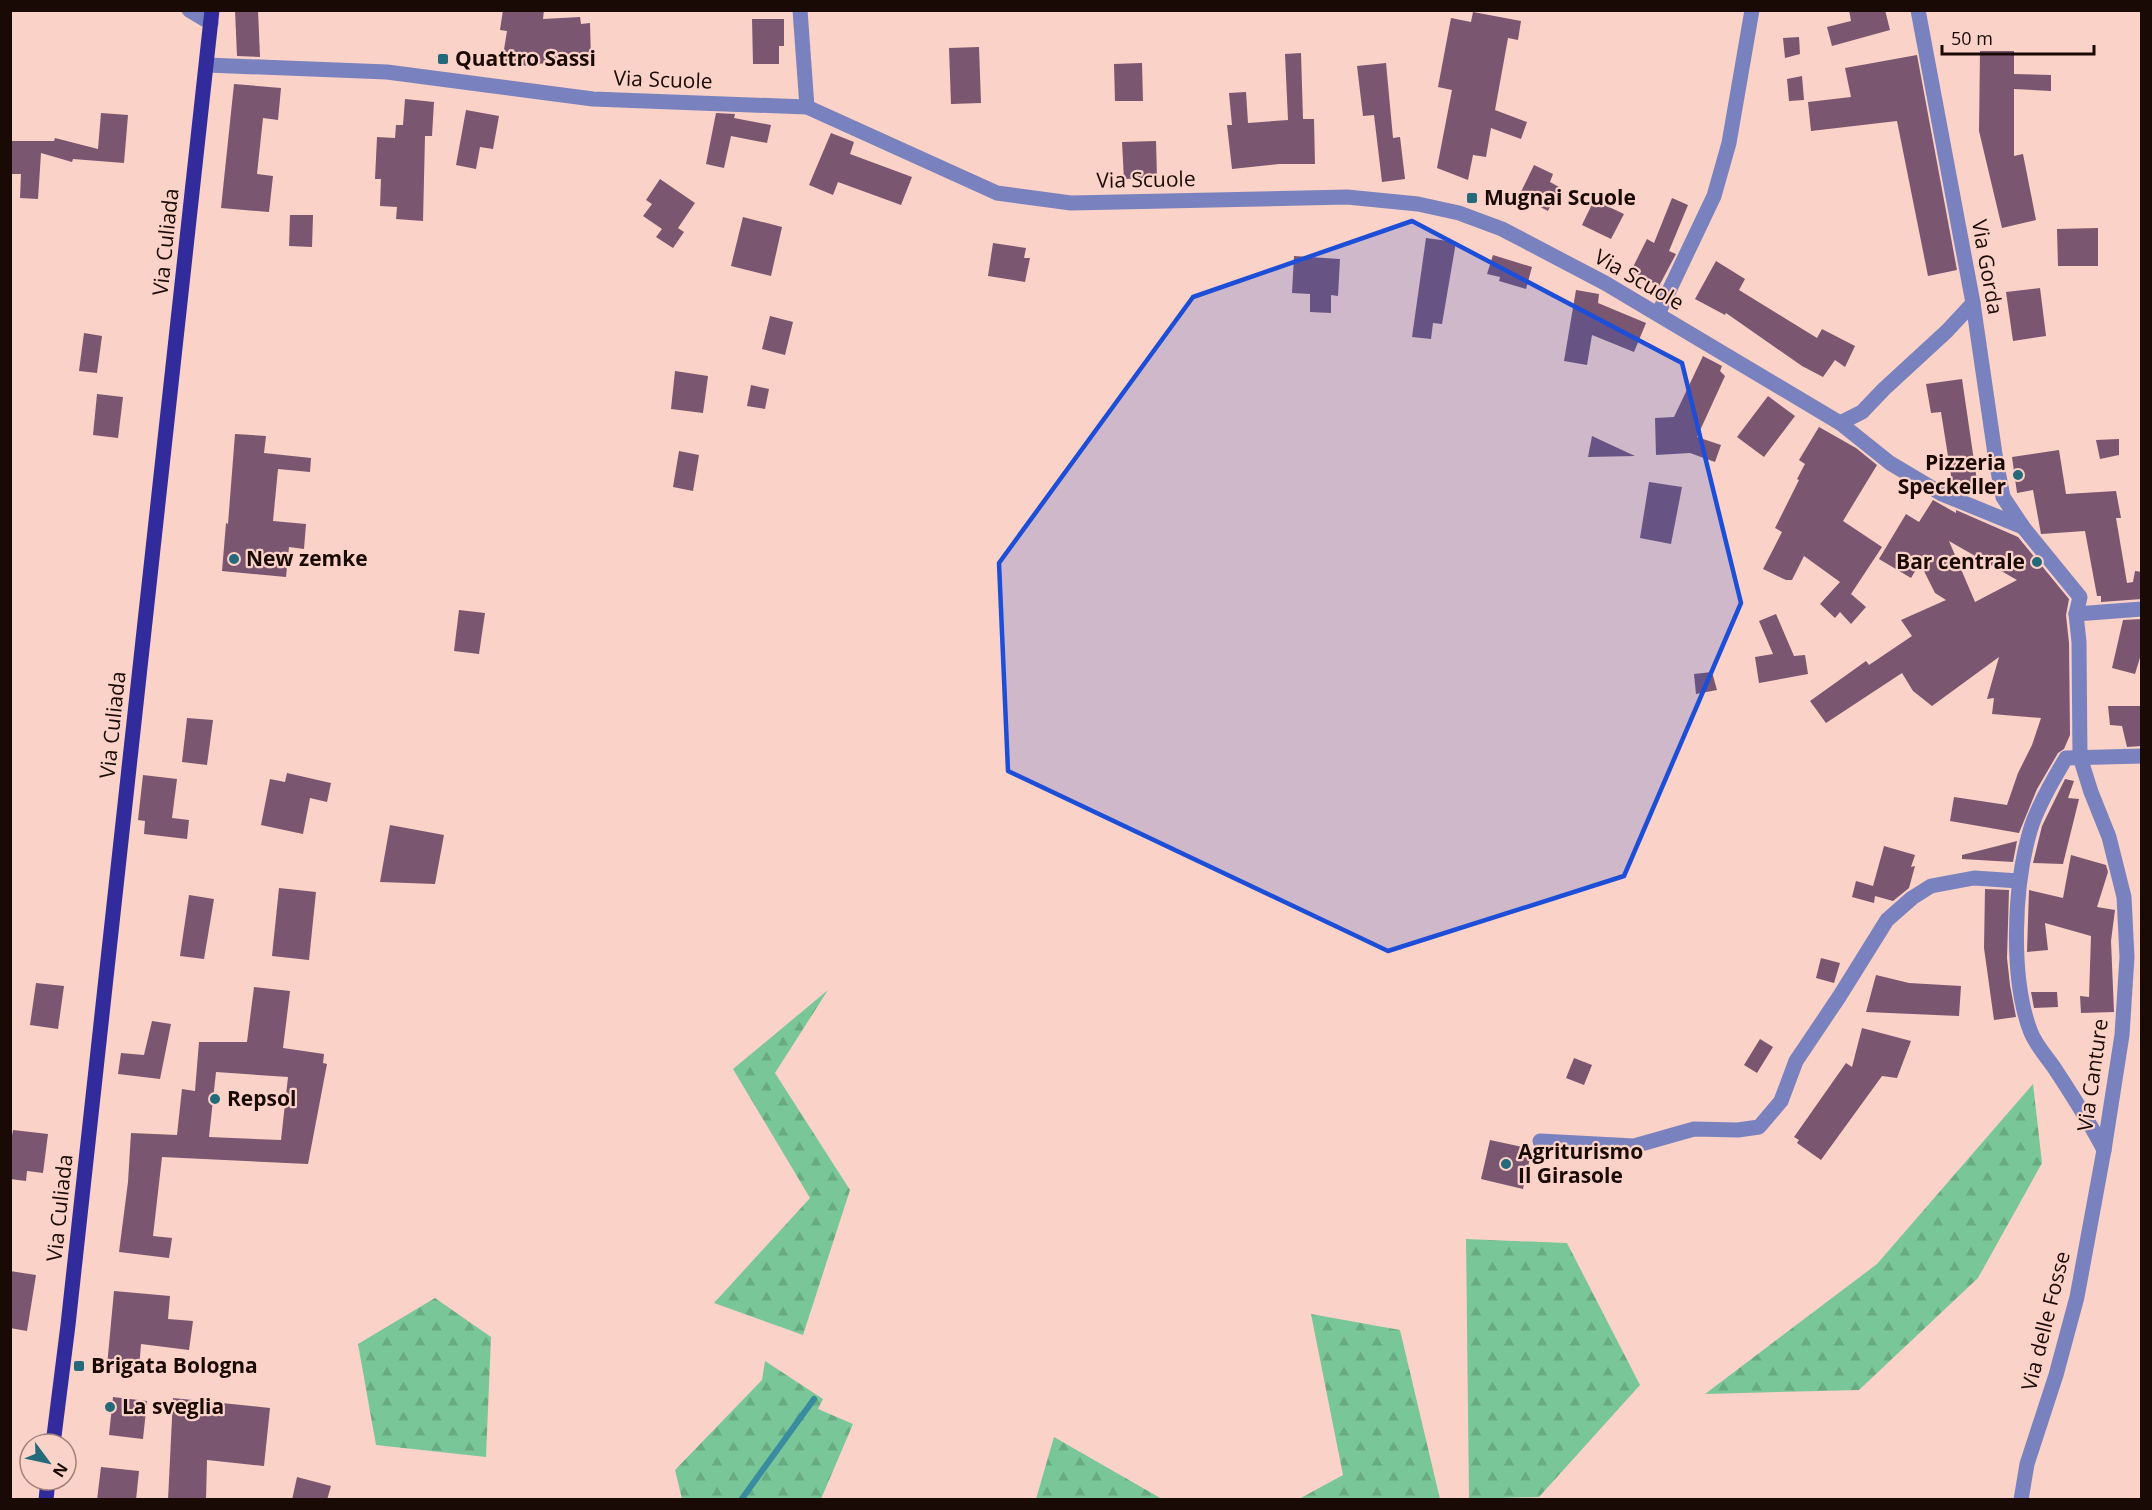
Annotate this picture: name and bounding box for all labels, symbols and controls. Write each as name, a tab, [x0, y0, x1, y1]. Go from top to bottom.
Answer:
scale bar	[1942, 18, 2094, 56]
text: 50 m	[1951, 26, 1993, 50]
place label: Quattro Sassi	[455, 44, 596, 72]
marker: Quattro Sassi	[436, 52, 450, 66]
street label: Via Scuole	[613, 63, 713, 95]
street label: Via Scuole	[1096, 164, 1196, 194]
place label: Mugnai Scuole	[1484, 183, 1636, 211]
street label: Via Culiada	[145, 187, 185, 297]
marker: Mugnai Scuole	[1465, 191, 1479, 205]
street label: Via Gorda	[1966, 217, 2010, 317]
street label: Via Scuole	[1590, 242, 1689, 316]
place label: Pizzeria Speckeller	[1898, 448, 2006, 500]
marker: Pizzeria Speckeller	[2011, 468, 2025, 482]
place label: New zemke	[246, 544, 368, 572]
place label: Bar centrale	[1896, 547, 2025, 575]
marker: New zemke	[227, 552, 241, 566]
marker: Bar centrale	[2030, 555, 2044, 569]
street label: Via Culiada	[92, 670, 132, 780]
street label: Via Canture	[2070, 1017, 2114, 1133]
place label: Repsol	[227, 1084, 296, 1112]
marker: Repsol	[208, 1092, 222, 1106]
place label: Agriturismo Il Girasole	[1518, 1137, 1643, 1189]
street label: Via Culiada	[39, 1153, 79, 1263]
marker: Agriturismo Il Girasole	[1499, 1157, 1513, 1171]
street label: Via delle Fosse	[2014, 1248, 2076, 1393]
place label: Brigata Bologna	[91, 1351, 258, 1379]
marker: Brigata Bologna	[72, 1359, 86, 1373]
place label: La sveglia	[122, 1392, 224, 1420]
marker: La sveglia	[103, 1400, 117, 1414]
north arrow	[18, 1432, 78, 1492]
text: N	[48, 1459, 73, 1482]

